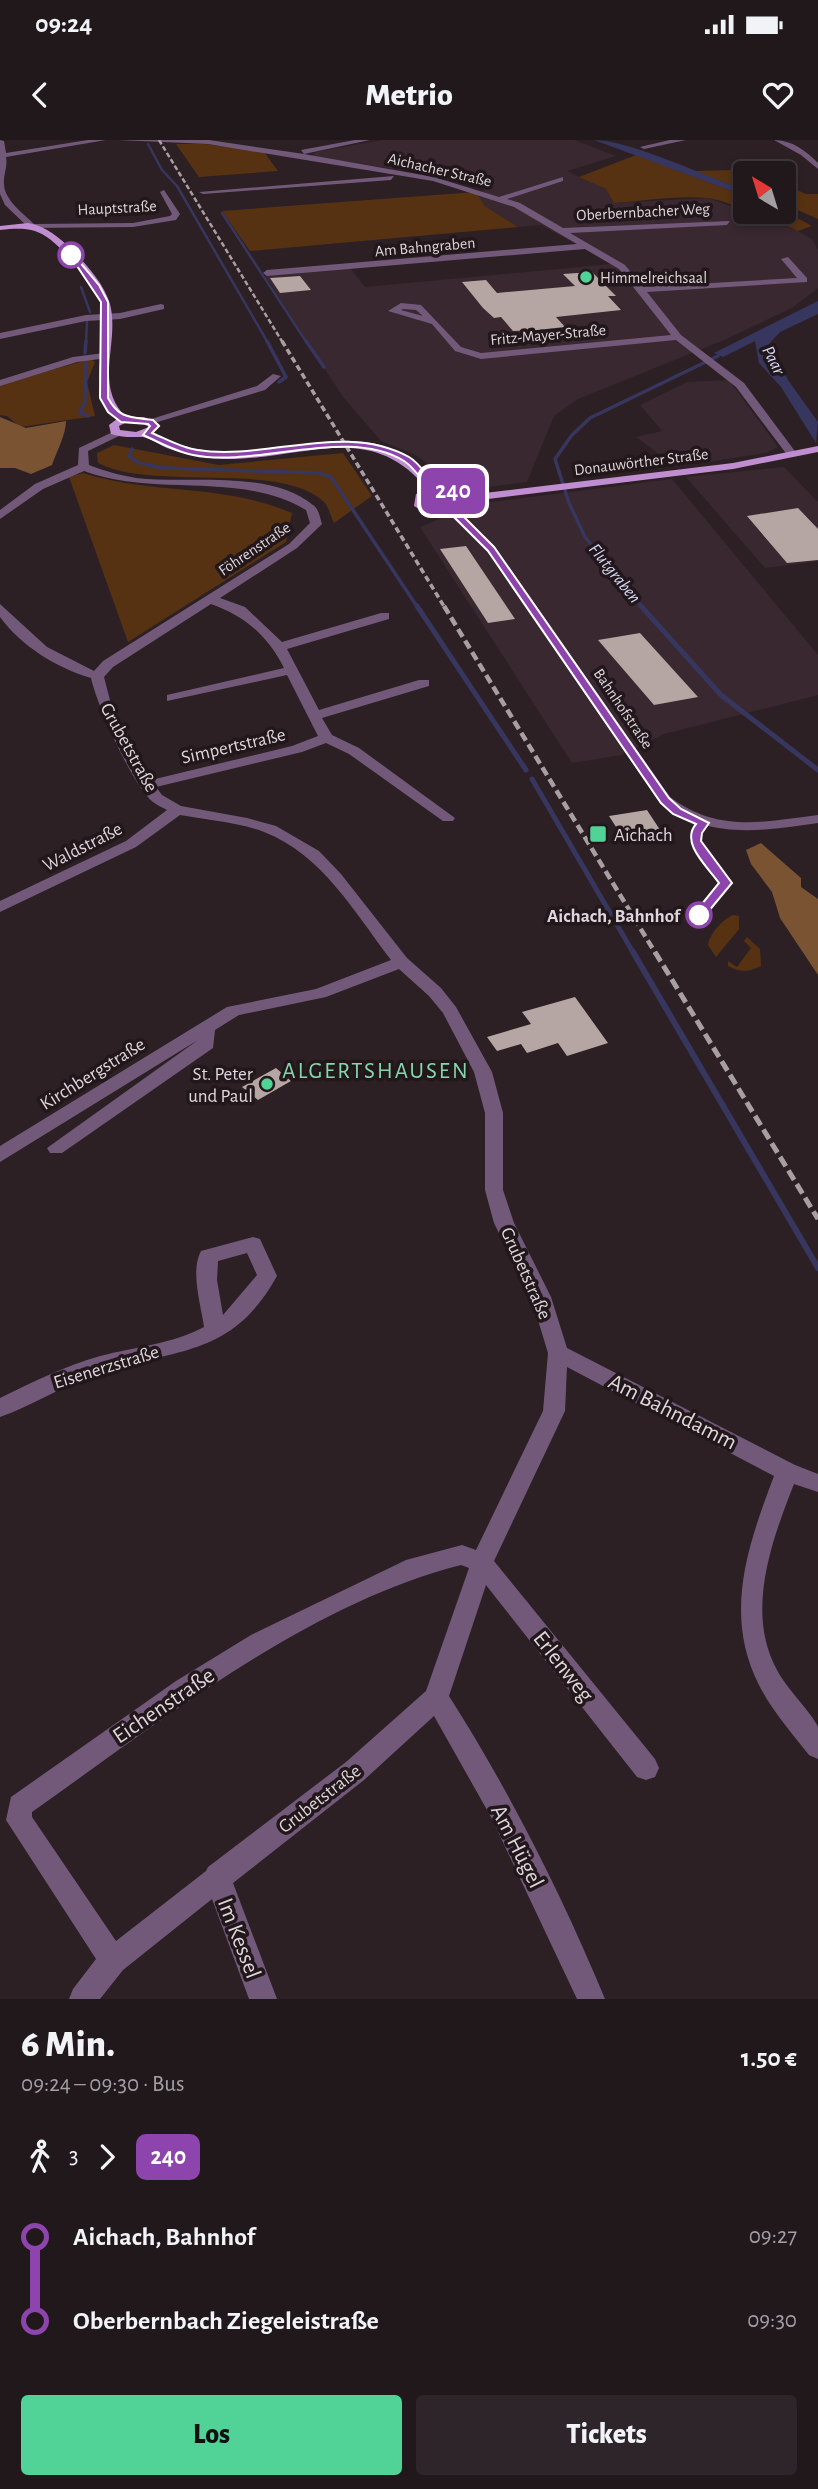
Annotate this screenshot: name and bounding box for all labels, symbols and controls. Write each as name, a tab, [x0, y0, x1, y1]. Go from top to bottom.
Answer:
text: 09:24	[35, 11, 92, 37]
icon: back	[21, 76, 59, 114]
icon: heart	[759, 76, 797, 114]
text: Metrio	[365, 79, 453, 111]
street label: Aichacher Straße	[386, 150, 493, 190]
north arrow	[733, 161, 796, 224]
map controls	[733, 161, 796, 224]
street label: Hauptstraße	[77, 198, 157, 218]
street label: Oberbernbacher Weg	[576, 200, 710, 223]
street label: Am Bahngraben	[374, 235, 476, 259]
unlabelled marker	[58, 242, 84, 268]
marker: Himmelreichsaal	[578, 269, 594, 285]
place label: Himmelreichsaal	[600, 270, 707, 286]
street label: Fritz-Mayer-Straße	[490, 322, 607, 349]
water label: Paar	[758, 343, 788, 379]
street label: Donauwörther Straße	[573, 446, 709, 478]
line badge: 240	[413, 468, 493, 514]
text: 240	[435, 479, 471, 503]
street label: Föhrenstraße	[216, 519, 293, 579]
water label: Flutgraben	[585, 540, 644, 607]
street label: Bahnhofstraße	[591, 666, 656, 751]
street label: Grubetstraße	[96, 700, 161, 795]
street label: Simpertstraße	[179, 725, 287, 768]
street label: Waldstraße	[40, 819, 125, 875]
marker: Aichach	[588, 824, 608, 844]
place label: Aichach	[614, 826, 673, 845]
marker: Aichach, Bahnhof	[686, 902, 712, 928]
place label: Aichach, Bahnhof	[547, 907, 682, 926]
street label: Kirchbergstraße	[37, 1035, 148, 1114]
district label: ALGERTSHAUSEN	[282, 1060, 470, 1083]
place label: St. Peter und Paul	[188, 1065, 253, 1106]
marker: St. Peter und Paul	[259, 1076, 275, 1092]
street label: Grubetstraße	[497, 1225, 554, 1322]
street label: Eisenerzstraße	[51, 1342, 161, 1392]
street label: Am Bahndamm	[604, 1370, 740, 1455]
street label: Erlenweg	[528, 1627, 598, 1707]
street label: Eichenstraße	[109, 1664, 219, 1748]
street label: Grubetstraße	[275, 1761, 365, 1837]
street label: Am Hügel	[486, 1801, 547, 1892]
street label: Im Kessel	[213, 1895, 264, 1982]
text: 6 Min.	[21, 2026, 115, 2064]
text: 1.50 €	[741, 2045, 797, 2071]
text: 09:24 – 09:30 · Bus	[21, 2073, 185, 2096]
icon: walk	[21, 2138, 59, 2176]
icon: forward	[88, 2138, 126, 2176]
text: 3	[69, 2145, 78, 2168]
text: 240	[150, 2145, 186, 2169]
text: Aichach, Bahnhof	[73, 2224, 255, 2250]
text: 09:27	[749, 2225, 797, 2248]
text: Oberbernbach Ziegeleistraße	[73, 2308, 379, 2334]
text: 09:30	[747, 2309, 797, 2332]
button: Los	[21, 2395, 402, 2475]
button: Tickets	[416, 2395, 797, 2475]

